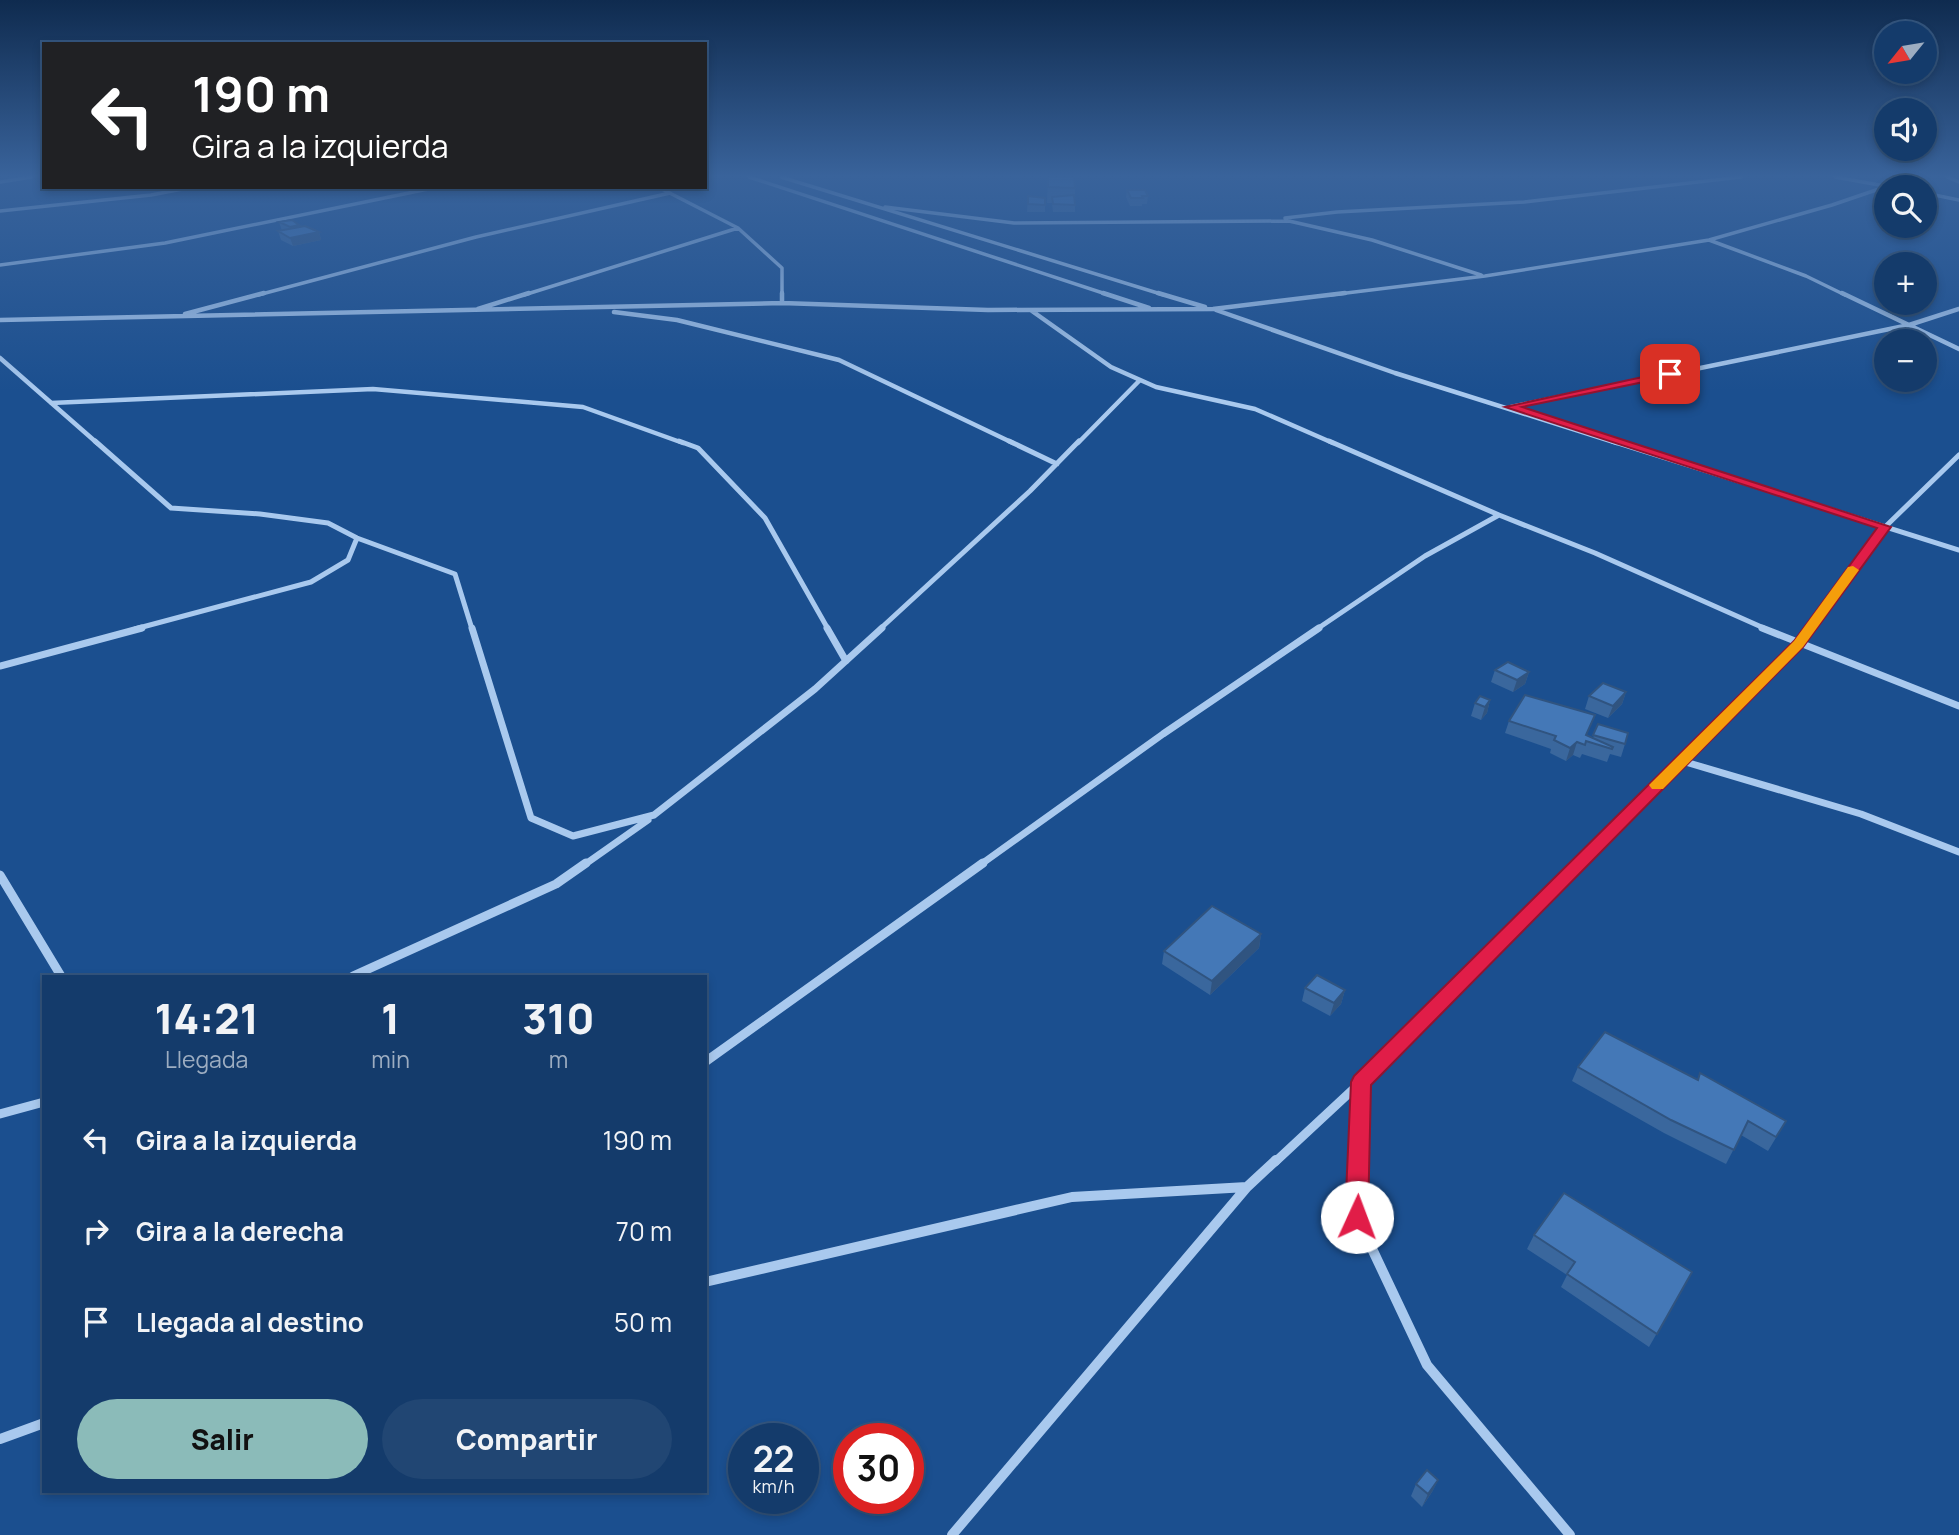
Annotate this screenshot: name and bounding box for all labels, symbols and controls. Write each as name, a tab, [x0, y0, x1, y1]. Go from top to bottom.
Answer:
north arrow	[1874, 21, 1937, 84]
map controls	[1874, 21, 1937, 392]
text: 190 m	[192, 60, 330, 127]
icon: left	[77, 70, 168, 161]
button: sound	[1874, 98, 1937, 161]
text: Gira a la izquierda	[192, 124, 448, 168]
button: search	[1874, 175, 1937, 238]
button: +	[1874, 252, 1937, 315]
button: −	[1874, 329, 1937, 392]
pin	[1640, 344, 1700, 404]
icon: arrive	[1651, 355, 1689, 393]
text: 14:21	[154, 989, 259, 1047]
text: 1	[381, 989, 400, 1047]
text: 310	[522, 989, 594, 1047]
text: Llegada	[165, 1043, 248, 1075]
text: min	[371, 1043, 410, 1075]
text: m	[549, 1043, 568, 1075]
icon: left	[77, 1121, 115, 1159]
text: Gira a la izquierda	[136, 1122, 357, 1158]
text: 190 m	[603, 1122, 672, 1158]
position arrow	[1320, 1180, 1394, 1254]
icon: right	[77, 1212, 115, 1250]
text: Gira a la derecha	[136, 1213, 344, 1249]
text: 70 m	[616, 1213, 672, 1249]
icon: arrive	[77, 1303, 115, 1341]
text: Llegada al destino	[136, 1304, 364, 1340]
text: 50 m	[614, 1304, 672, 1340]
button: Salir	[77, 1399, 368, 1479]
button: Compartir	[382, 1399, 672, 1479]
speed limit sign: 30	[833, 1423, 924, 1514]
text: 22	[753, 1435, 794, 1483]
text: km/h	[753, 1474, 794, 1498]

